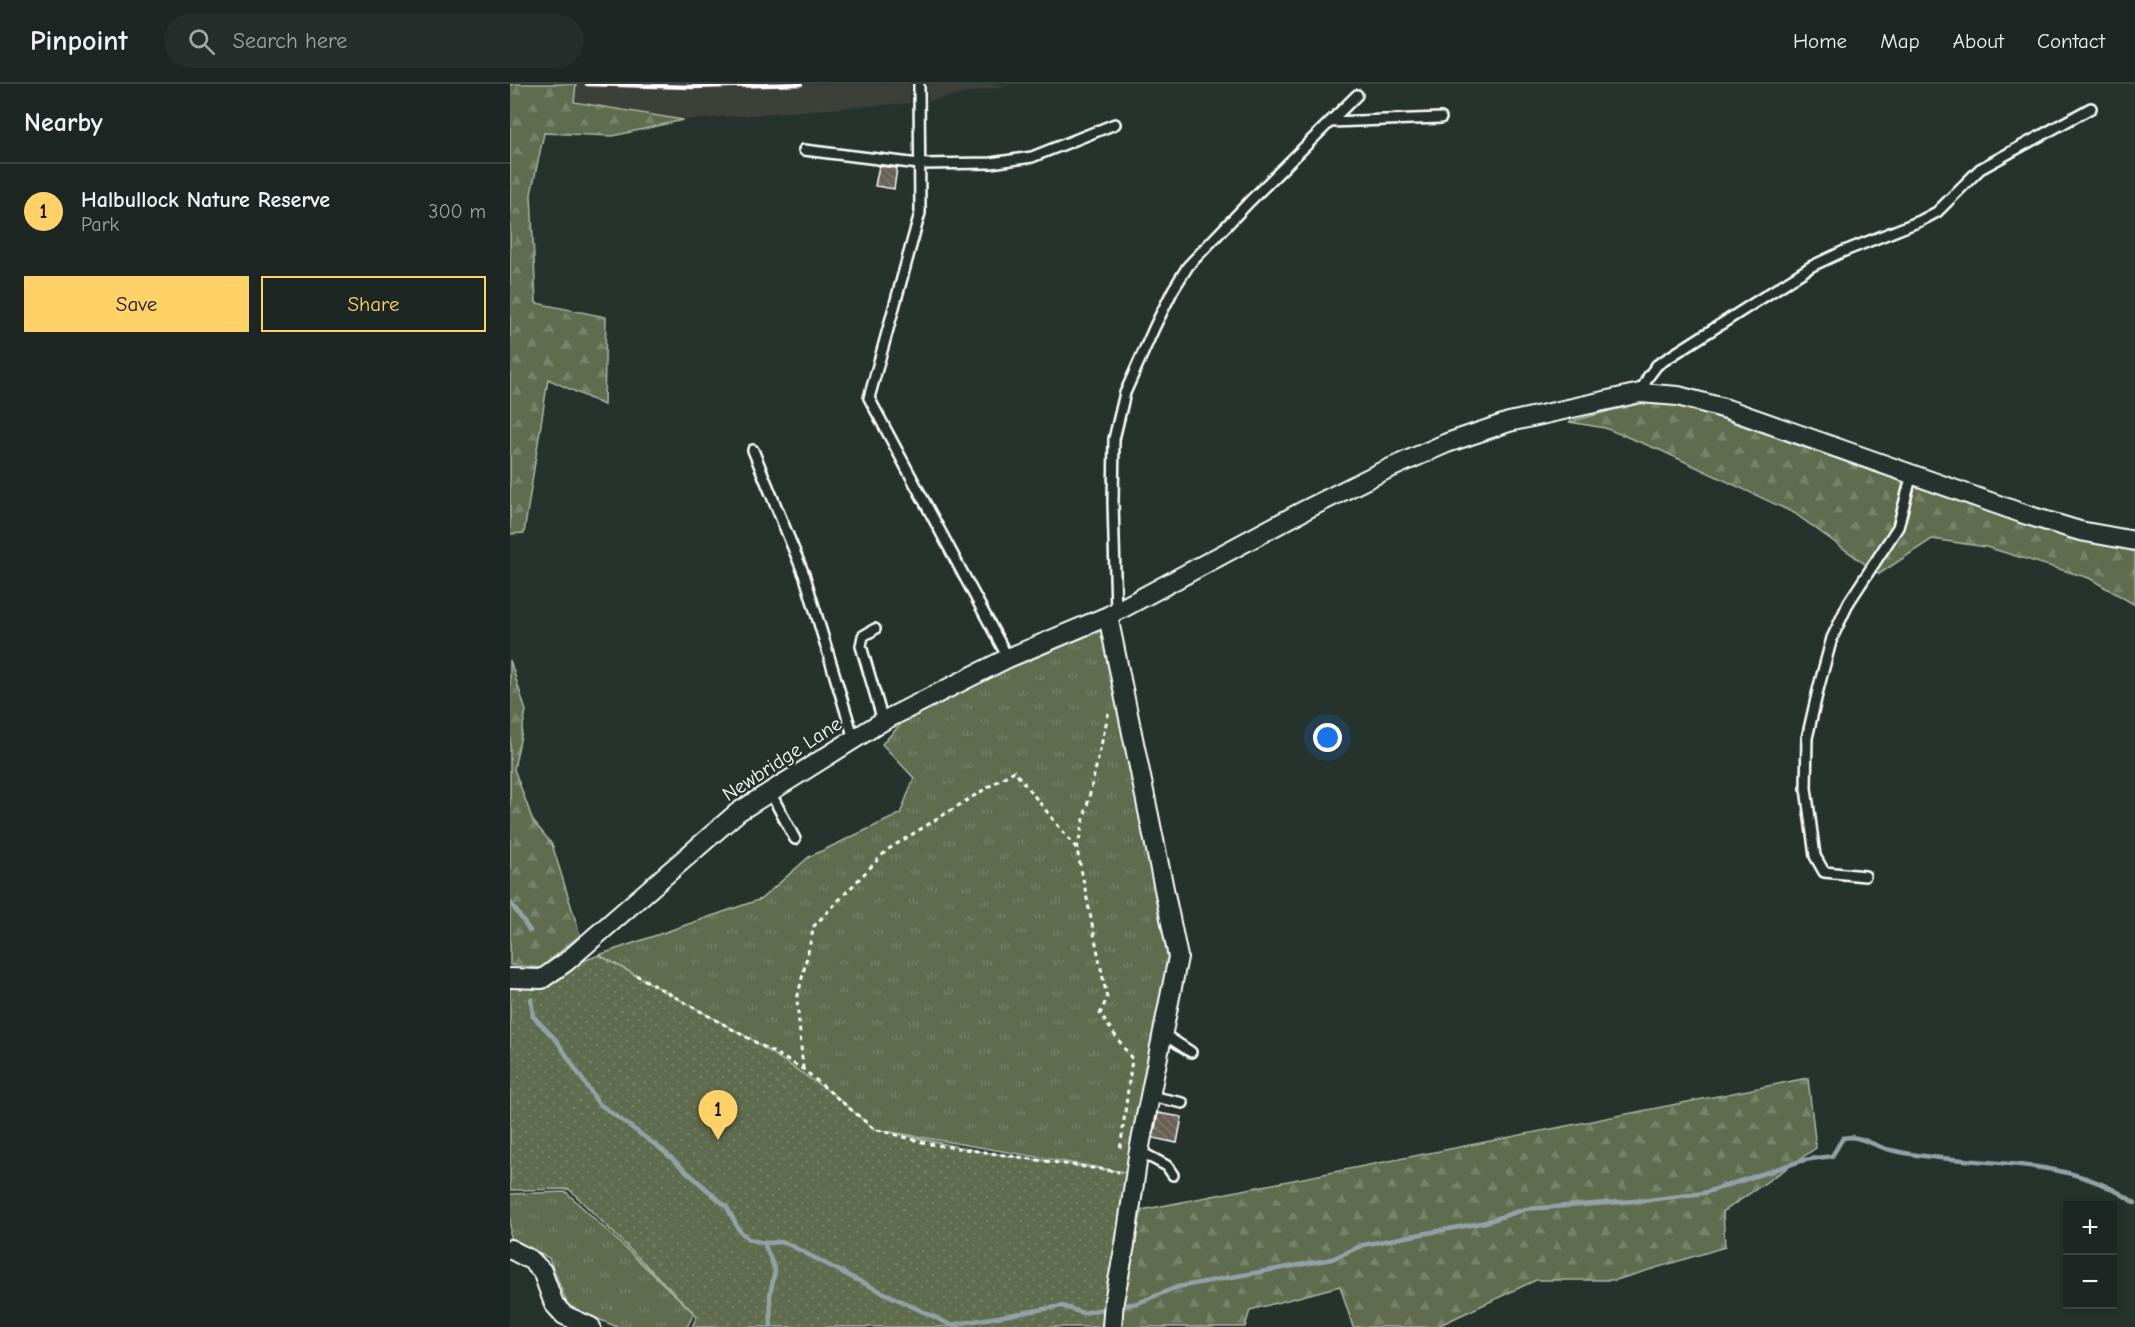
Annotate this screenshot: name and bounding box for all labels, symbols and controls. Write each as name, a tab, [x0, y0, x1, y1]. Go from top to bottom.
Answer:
search box	[164, 14, 584, 68]
text: Pinpoint	[30, 25, 128, 57]
icon: search	[185, 25, 218, 58]
text: Search here	[233, 28, 347, 54]
text: Home	[1793, 29, 1847, 53]
text: Map	[1880, 29, 1920, 53]
text: About	[1953, 29, 2004, 53]
text: Contact	[2037, 29, 2105, 53]
text: Nearby	[24, 108, 103, 138]
text: Halbullock Nature Reserve	[81, 187, 330, 213]
text: 1	[40, 200, 47, 223]
text: 300 m	[428, 200, 486, 223]
text: Park	[81, 213, 119, 236]
button: Save	[24, 276, 249, 332]
button: Share	[261, 276, 486, 332]
street label: Newbridge Lane	[718, 712, 846, 806]
your location	[1313, 723, 1342, 752]
pin: 1	[698, 1090, 738, 1140]
map controls	[2063, 1201, 2117, 1309]
button: +	[2063, 1201, 2117, 1255]
button: −	[2063, 1255, 2117, 1309]

